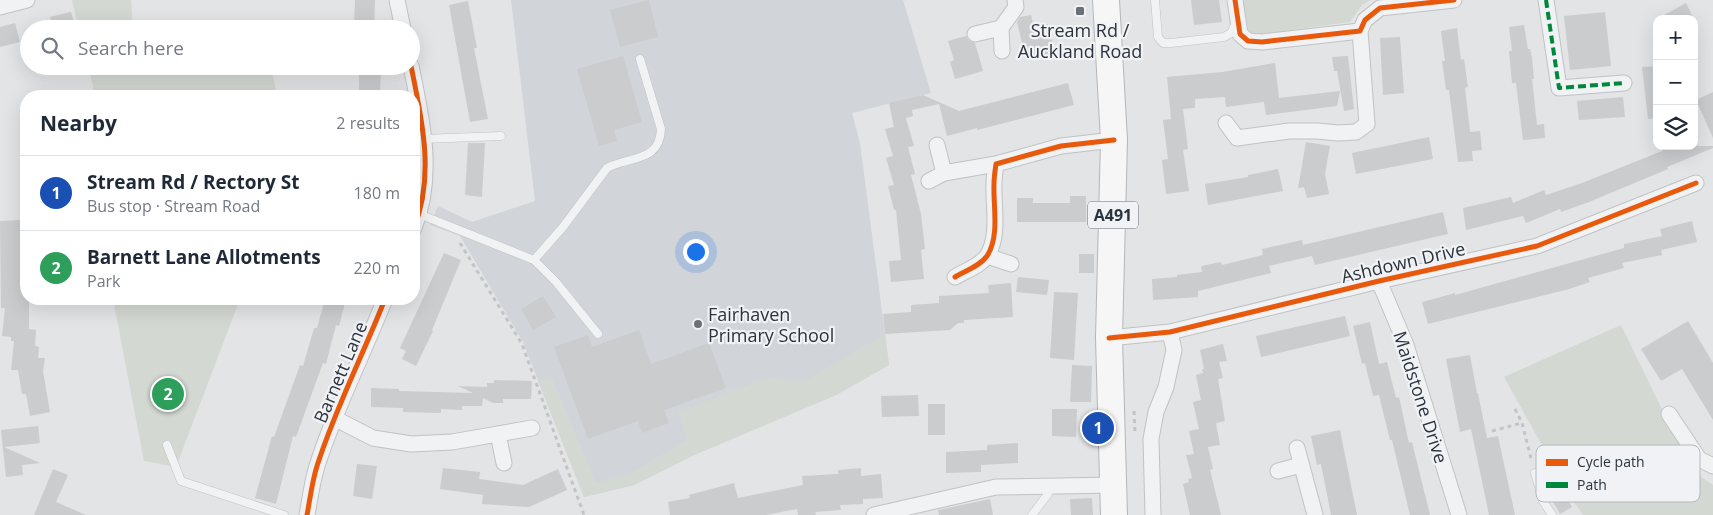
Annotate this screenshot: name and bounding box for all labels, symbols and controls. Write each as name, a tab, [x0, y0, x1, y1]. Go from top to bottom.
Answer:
marker: Stream Rd / Auckland Road	[1074, 5, 1086, 17]
map controls	[1653, 15, 1698, 150]
button: +	[1653, 15, 1698, 60]
place label: Stream Rd / Auckland Road	[1018, 18, 1142, 63]
search box	[20, 20, 420, 75]
icon: search	[38, 34, 66, 62]
text: Search here	[78, 35, 184, 61]
button: −	[1653, 60, 1698, 105]
button: layers	[1653, 105, 1698, 150]
text: Nearby	[40, 109, 117, 137]
text: 2 results	[336, 112, 400, 134]
text: Stream Rd / Rectory St	[87, 169, 300, 195]
text: 1	[51, 182, 61, 204]
text: 180 m	[354, 182, 400, 204]
text: Bus stop · Stream Road	[87, 195, 260, 217]
road number: A491	[1088, 202, 1138, 228]
street label: Ashdown Drive	[1339, 236, 1467, 288]
your location	[683, 239, 709, 265]
text: Barnett Lane Allotments	[87, 244, 321, 270]
text: 2	[51, 257, 61, 279]
text: 220 m	[354, 257, 400, 279]
text: Park	[87, 270, 120, 292]
place label: Fairhaven Primary School	[708, 302, 834, 347]
street label: Barnett Lane	[308, 318, 372, 426]
marker: Fairhaven Primary School	[692, 318, 704, 330]
street label: Maidstone Drive	[1388, 328, 1454, 466]
pin: 2	[152, 375, 184, 413]
pin: 1	[1082, 409, 1114, 447]
legend	[1536, 445, 1700, 502]
text: Cycle path	[1577, 452, 1645, 471]
text: Path	[1577, 475, 1607, 494]

